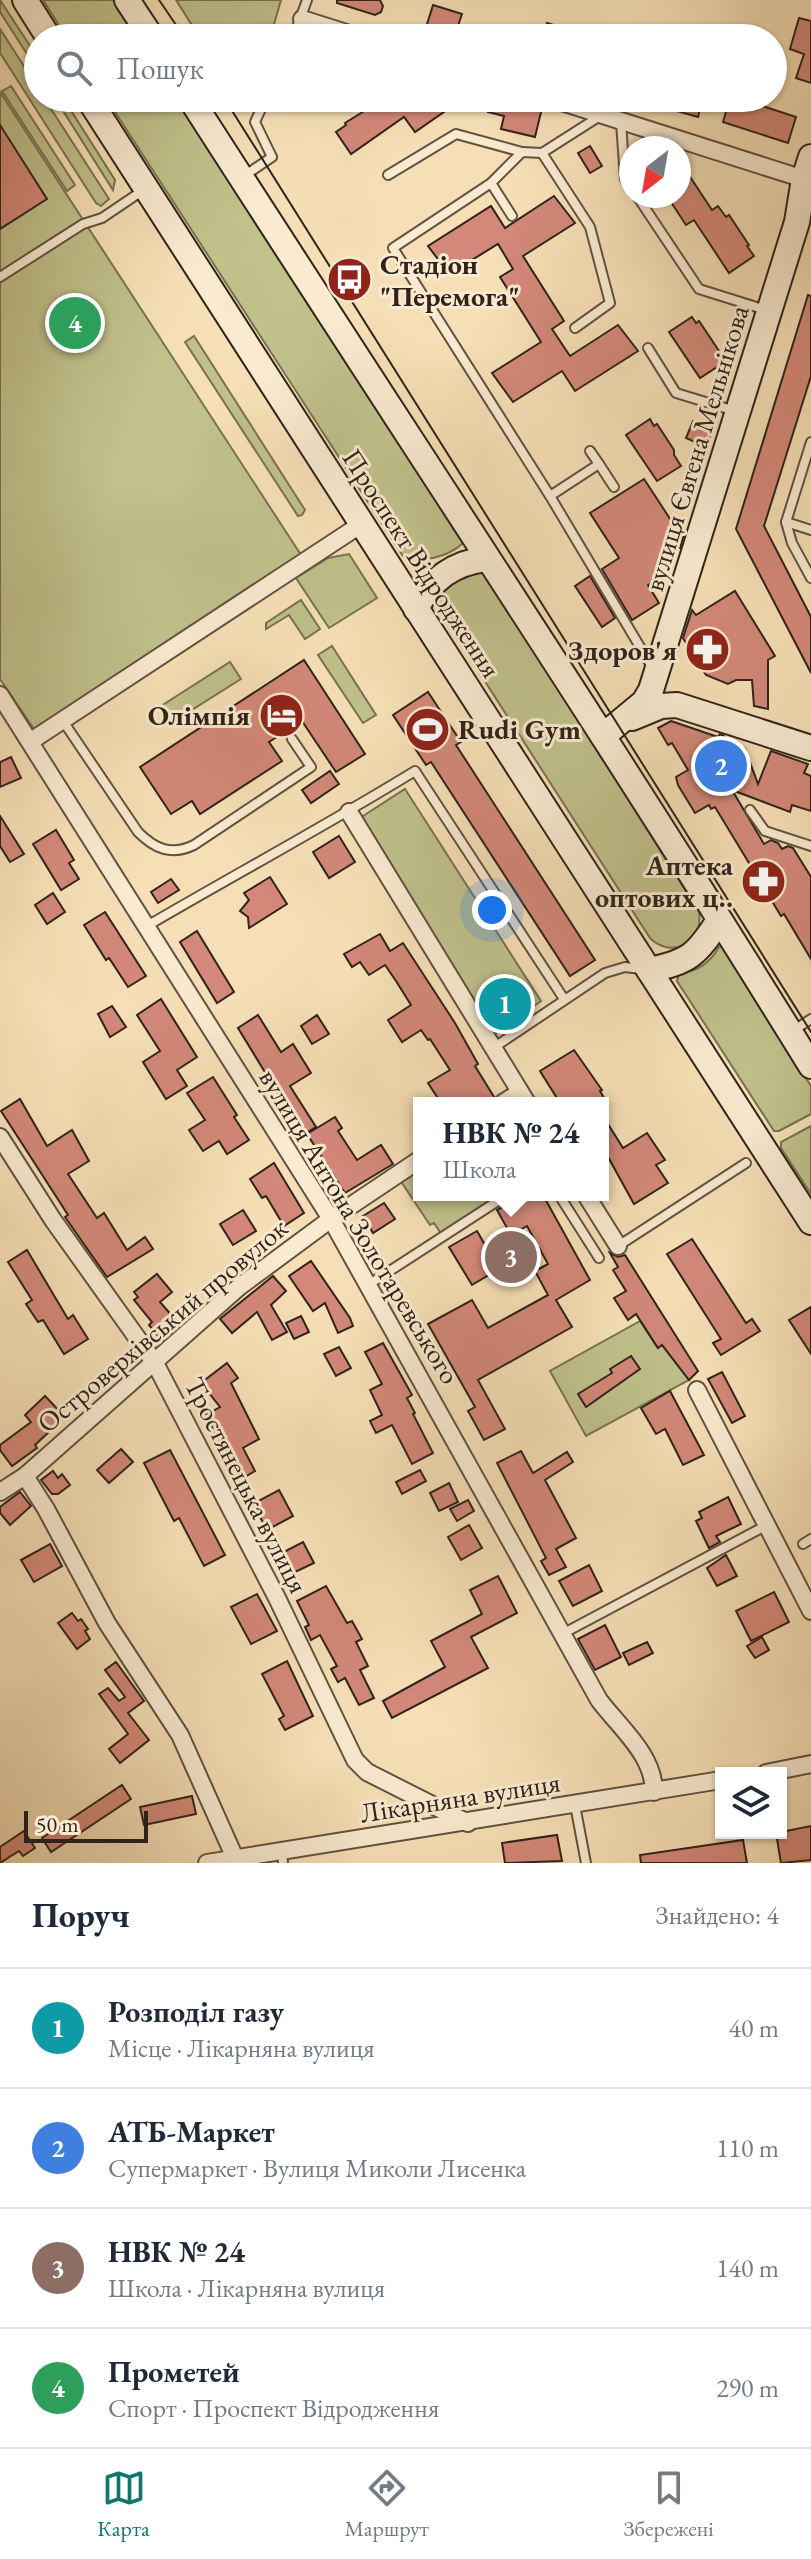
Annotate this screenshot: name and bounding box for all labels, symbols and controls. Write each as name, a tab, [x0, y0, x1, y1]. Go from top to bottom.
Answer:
search box	[24, 24, 787, 112]
icon: search	[52, 46, 96, 90]
text: Пошук	[116, 49, 204, 88]
north arrow	[619, 136, 691, 208]
place label: Стадіон "Перемога"	[380, 246, 520, 314]
bus stop icon: Стадіон "Перемога"	[325, 256, 373, 304]
pin: 4	[49, 293, 101, 353]
street label: вулиця Євгена Мельнікова	[635, 300, 757, 595]
street label: Проспект Відродження	[334, 442, 510, 684]
pharmacy icon: Здоров'я	[684, 626, 732, 674]
place label: Здоров'я	[568, 632, 677, 668]
hotel icon: Олімпія	[257, 691, 305, 739]
place label: Олімпія	[148, 697, 250, 733]
sports icon: Rudi Gym	[403, 705, 451, 753]
place label: Rudi Gym	[458, 711, 581, 747]
pin: 2	[695, 736, 747, 796]
place label: Аптека оптових ц‥	[595, 847, 734, 915]
pharmacy icon: Аптека оптових ц‥	[740, 857, 788, 905]
your location	[472, 890, 512, 930]
pin: 1	[479, 974, 531, 1034]
street label: вулиця Антона Золотаревського	[251, 1062, 469, 1390]
popup	[413, 1097, 609, 1201]
text: НВК № 24	[443, 1113, 579, 1152]
text: Школа	[443, 1152, 516, 1186]
street label: Островерхівський провулок	[29, 1210, 295, 1440]
pin: 3	[485, 1227, 537, 1287]
street label: Тростянецька вулиця	[177, 1371, 317, 1599]
street label: Лікарняна вулиця	[357, 1763, 563, 1831]
map controls	[715, 1767, 787, 1839]
button: layers	[715, 1767, 787, 1839]
scale bar	[24, 1807, 148, 1843]
text: 50 m	[36, 1810, 79, 1839]
text: Поруч	[32, 1893, 130, 1937]
text: Знайдено: 4	[656, 1898, 779, 1932]
text: Розподіл газу	[108, 1992, 284, 2031]
text: 1	[51, 2011, 65, 2045]
text: 40 m	[729, 2011, 779, 2045]
text: Місце · Лікарняна вулиця	[108, 2031, 375, 2065]
text: АТБ-Маркет	[108, 2112, 275, 2151]
text: 2	[51, 2131, 65, 2165]
text: 110 m	[716, 2131, 779, 2165]
text: Супермаркет · Вулиця Миколи Лисенка	[108, 2151, 526, 2185]
text: НВК № 24	[108, 2232, 245, 2271]
text: 3	[51, 2251, 65, 2285]
text: 140 m	[716, 2251, 779, 2285]
text: Школа · Лікарняна вулиця	[108, 2271, 385, 2305]
text: Прометей	[108, 2352, 240, 2391]
text: 4	[51, 2371, 65, 2405]
text: 290 m	[716, 2371, 779, 2405]
text: Спорт · Проспект Відродження	[108, 2391, 439, 2425]
tab: Карта	[97, 2466, 150, 2543]
tab: Маршрут	[344, 2466, 429, 2543]
tab: Збережені	[623, 2466, 714, 2543]

